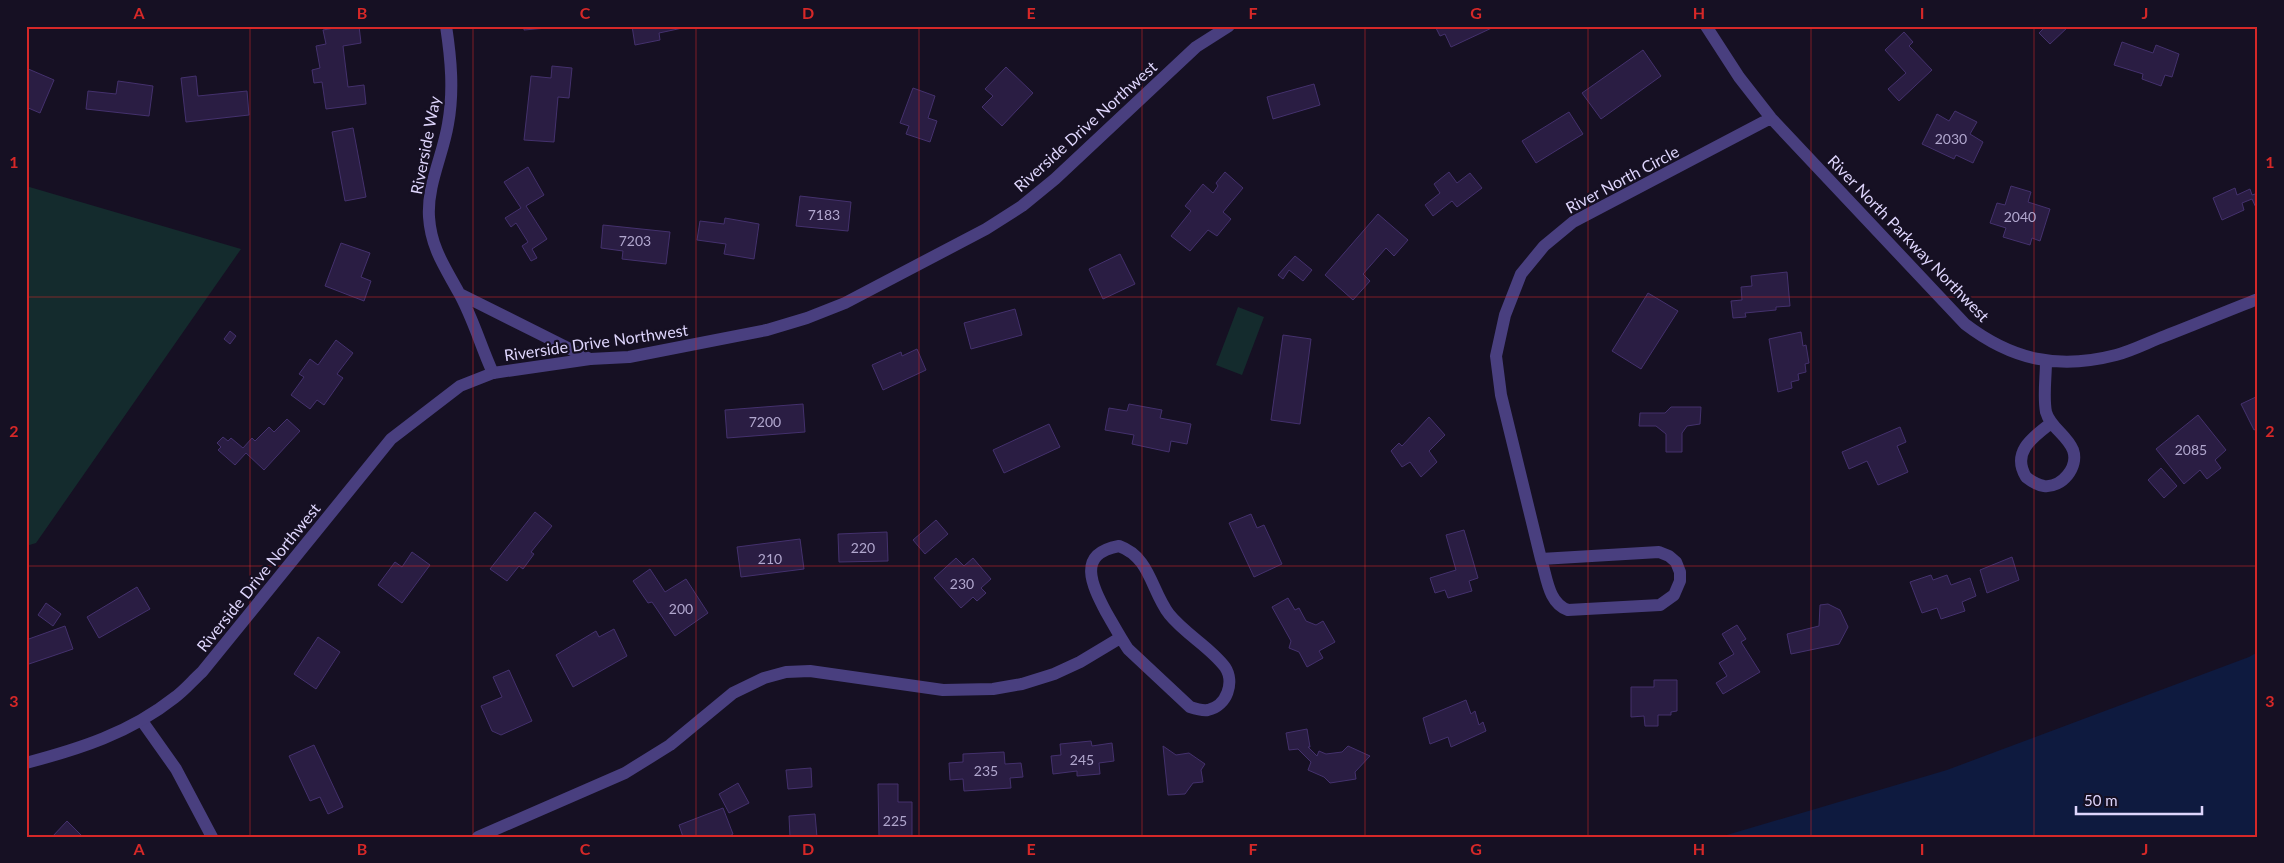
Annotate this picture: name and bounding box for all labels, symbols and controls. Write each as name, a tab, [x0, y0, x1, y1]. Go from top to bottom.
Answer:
text: A	[132, 3, 145, 22]
text: B	[357, 3, 367, 22]
text: C	[580, 3, 591, 22]
text: D	[802, 3, 814, 22]
text: E	[1026, 3, 1036, 22]
text: F	[1248, 3, 1258, 22]
text: G	[1470, 3, 1482, 22]
text: H	[1693, 3, 1705, 22]
text: I	[1920, 3, 1924, 22]
text: J	[2142, 3, 2148, 22]
street label: Riverside Drive Northwest	[1010, 57, 1161, 195]
street label: Riverside Way	[406, 94, 444, 196]
house number: 2030	[1935, 130, 1967, 147]
street label: River North Circle	[1562, 141, 1682, 217]
street label: River North Parkway Northwest	[1824, 151, 1994, 325]
text: 1	[9, 152, 19, 171]
text: 1	[2265, 152, 2275, 171]
house number: 7183	[808, 206, 840, 223]
house number: 2040	[2004, 208, 2036, 225]
house number: 7203	[619, 232, 651, 249]
street label: Riverside Drive Northwest	[503, 320, 689, 364]
house number: 7200	[749, 413, 781, 430]
text: 2	[9, 421, 19, 440]
text: 2	[2265, 421, 2275, 440]
house number: 2085	[2175, 441, 2207, 458]
street label: Riverside Drive Northwest	[192, 499, 324, 655]
house number: 220	[851, 539, 875, 556]
house number: 210	[758, 550, 782, 567]
house number: 230	[950, 575, 974, 592]
house number: 200	[669, 600, 693, 617]
text: 3	[9, 691, 19, 710]
text: 3	[2265, 691, 2275, 710]
house number: 245	[1070, 751, 1094, 768]
house number: 235	[974, 762, 998, 779]
scale bar	[2076, 783, 2203, 815]
text: 50 m	[2084, 791, 2118, 809]
house number: 225	[883, 812, 907, 829]
text: A	[132, 839, 145, 858]
text: B	[357, 839, 367, 858]
text: C	[580, 839, 591, 858]
text: D	[802, 839, 814, 858]
text: E	[1026, 839, 1036, 858]
text: F	[1248, 839, 1258, 858]
text: G	[1470, 839, 1482, 858]
text: H	[1693, 839, 1705, 858]
text: I	[1920, 839, 1924, 858]
text: J	[2142, 839, 2148, 858]

